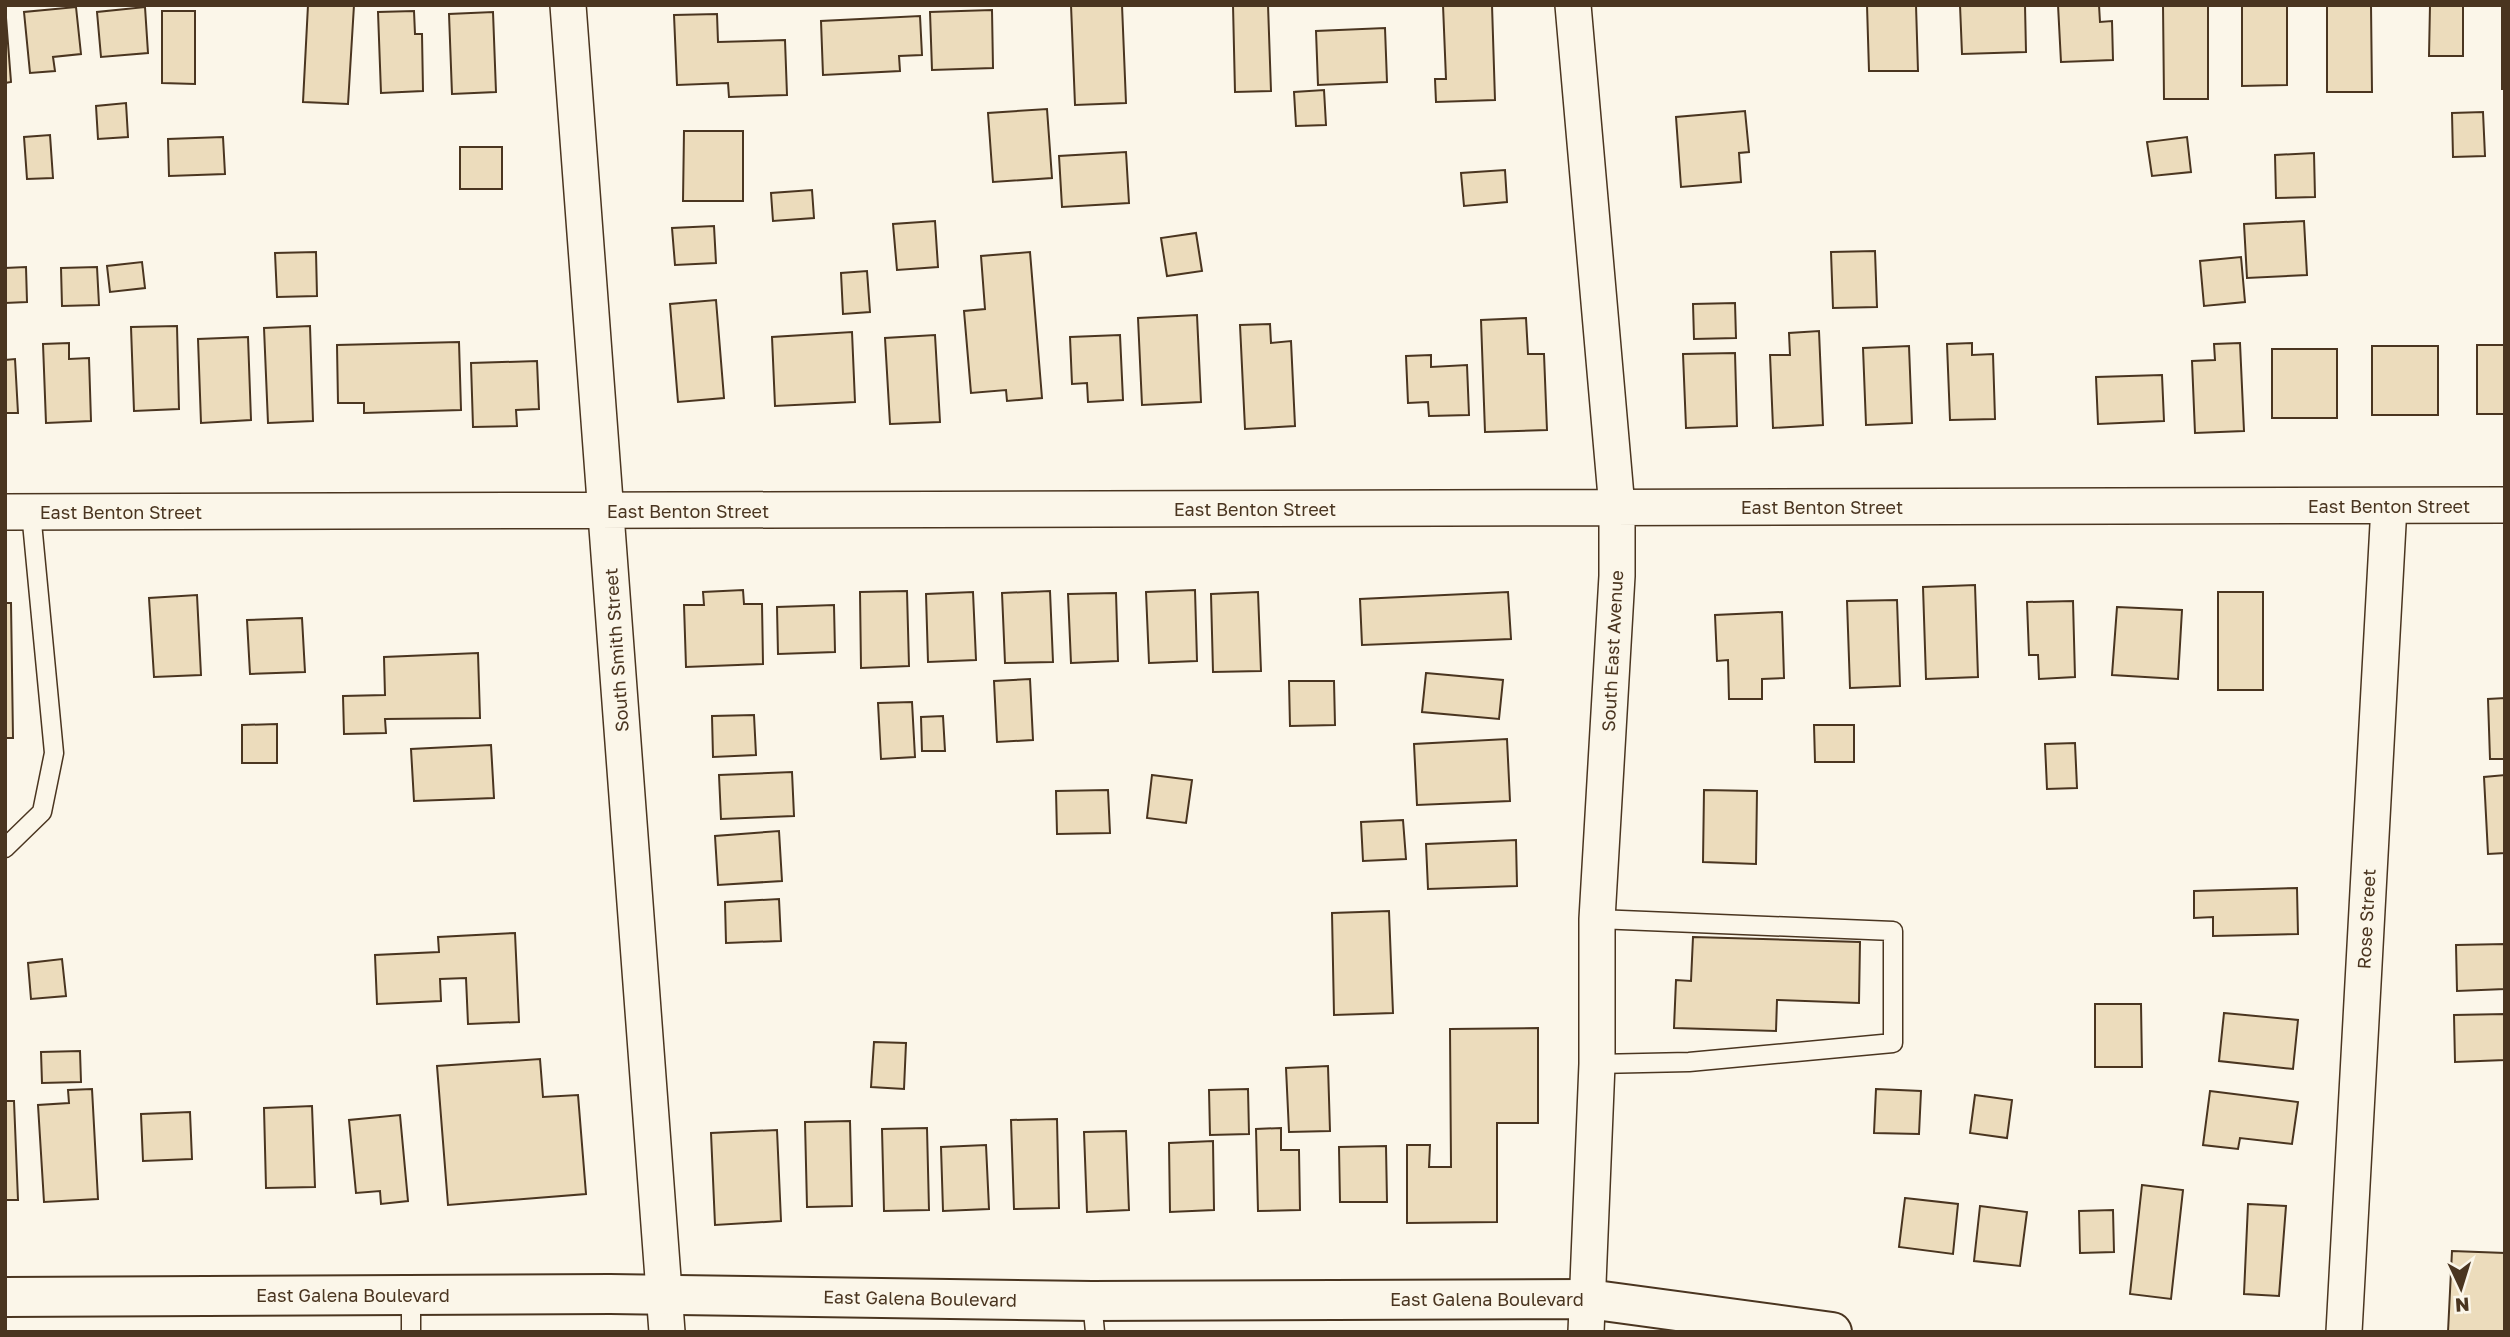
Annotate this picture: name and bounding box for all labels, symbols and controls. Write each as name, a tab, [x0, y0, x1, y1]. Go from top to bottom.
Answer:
street label: East Benton Street	[2308, 495, 2470, 517]
street label: East Benton Street	[1741, 496, 1903, 518]
street label: East Benton Street	[1174, 498, 1336, 520]
street label: East Benton Street	[607, 500, 769, 522]
street label: East Benton Street	[40, 501, 202, 523]
street label: South Smith Street	[599, 567, 633, 733]
street label: South East Avenue	[1597, 570, 1627, 732]
street label: Rose Street	[2352, 868, 2380, 970]
north arrow	[2426, 1253, 2496, 1323]
street label: East Galena Boulevard	[256, 1284, 450, 1306]
street label: East Galena Boulevard	[823, 1285, 1017, 1311]
street label: East Galena Boulevard	[1390, 1288, 1584, 1310]
text: N	[2454, 1293, 2470, 1317]

